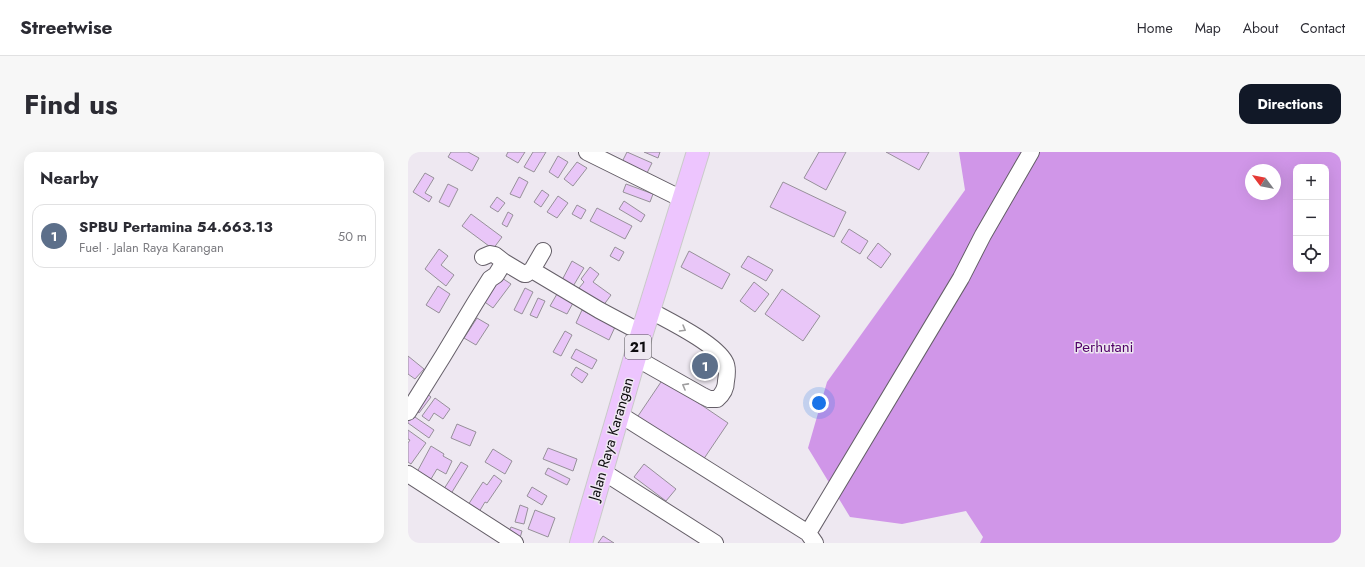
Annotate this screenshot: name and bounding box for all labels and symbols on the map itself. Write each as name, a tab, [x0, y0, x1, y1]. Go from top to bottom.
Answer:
north arrow	[1245, 164, 1281, 200]
one-way arrow	[679, 325, 686, 332]
road number: 21	[625, 335, 651, 359]
park label: Perhutani	[1075, 336, 1133, 358]
pin: 1	[692, 351, 718, 381]
street label: Jalan Raya Karangan	[582, 375, 639, 505]
one-way arrow	[681, 383, 689, 391]
your location	[809, 393, 829, 413]

